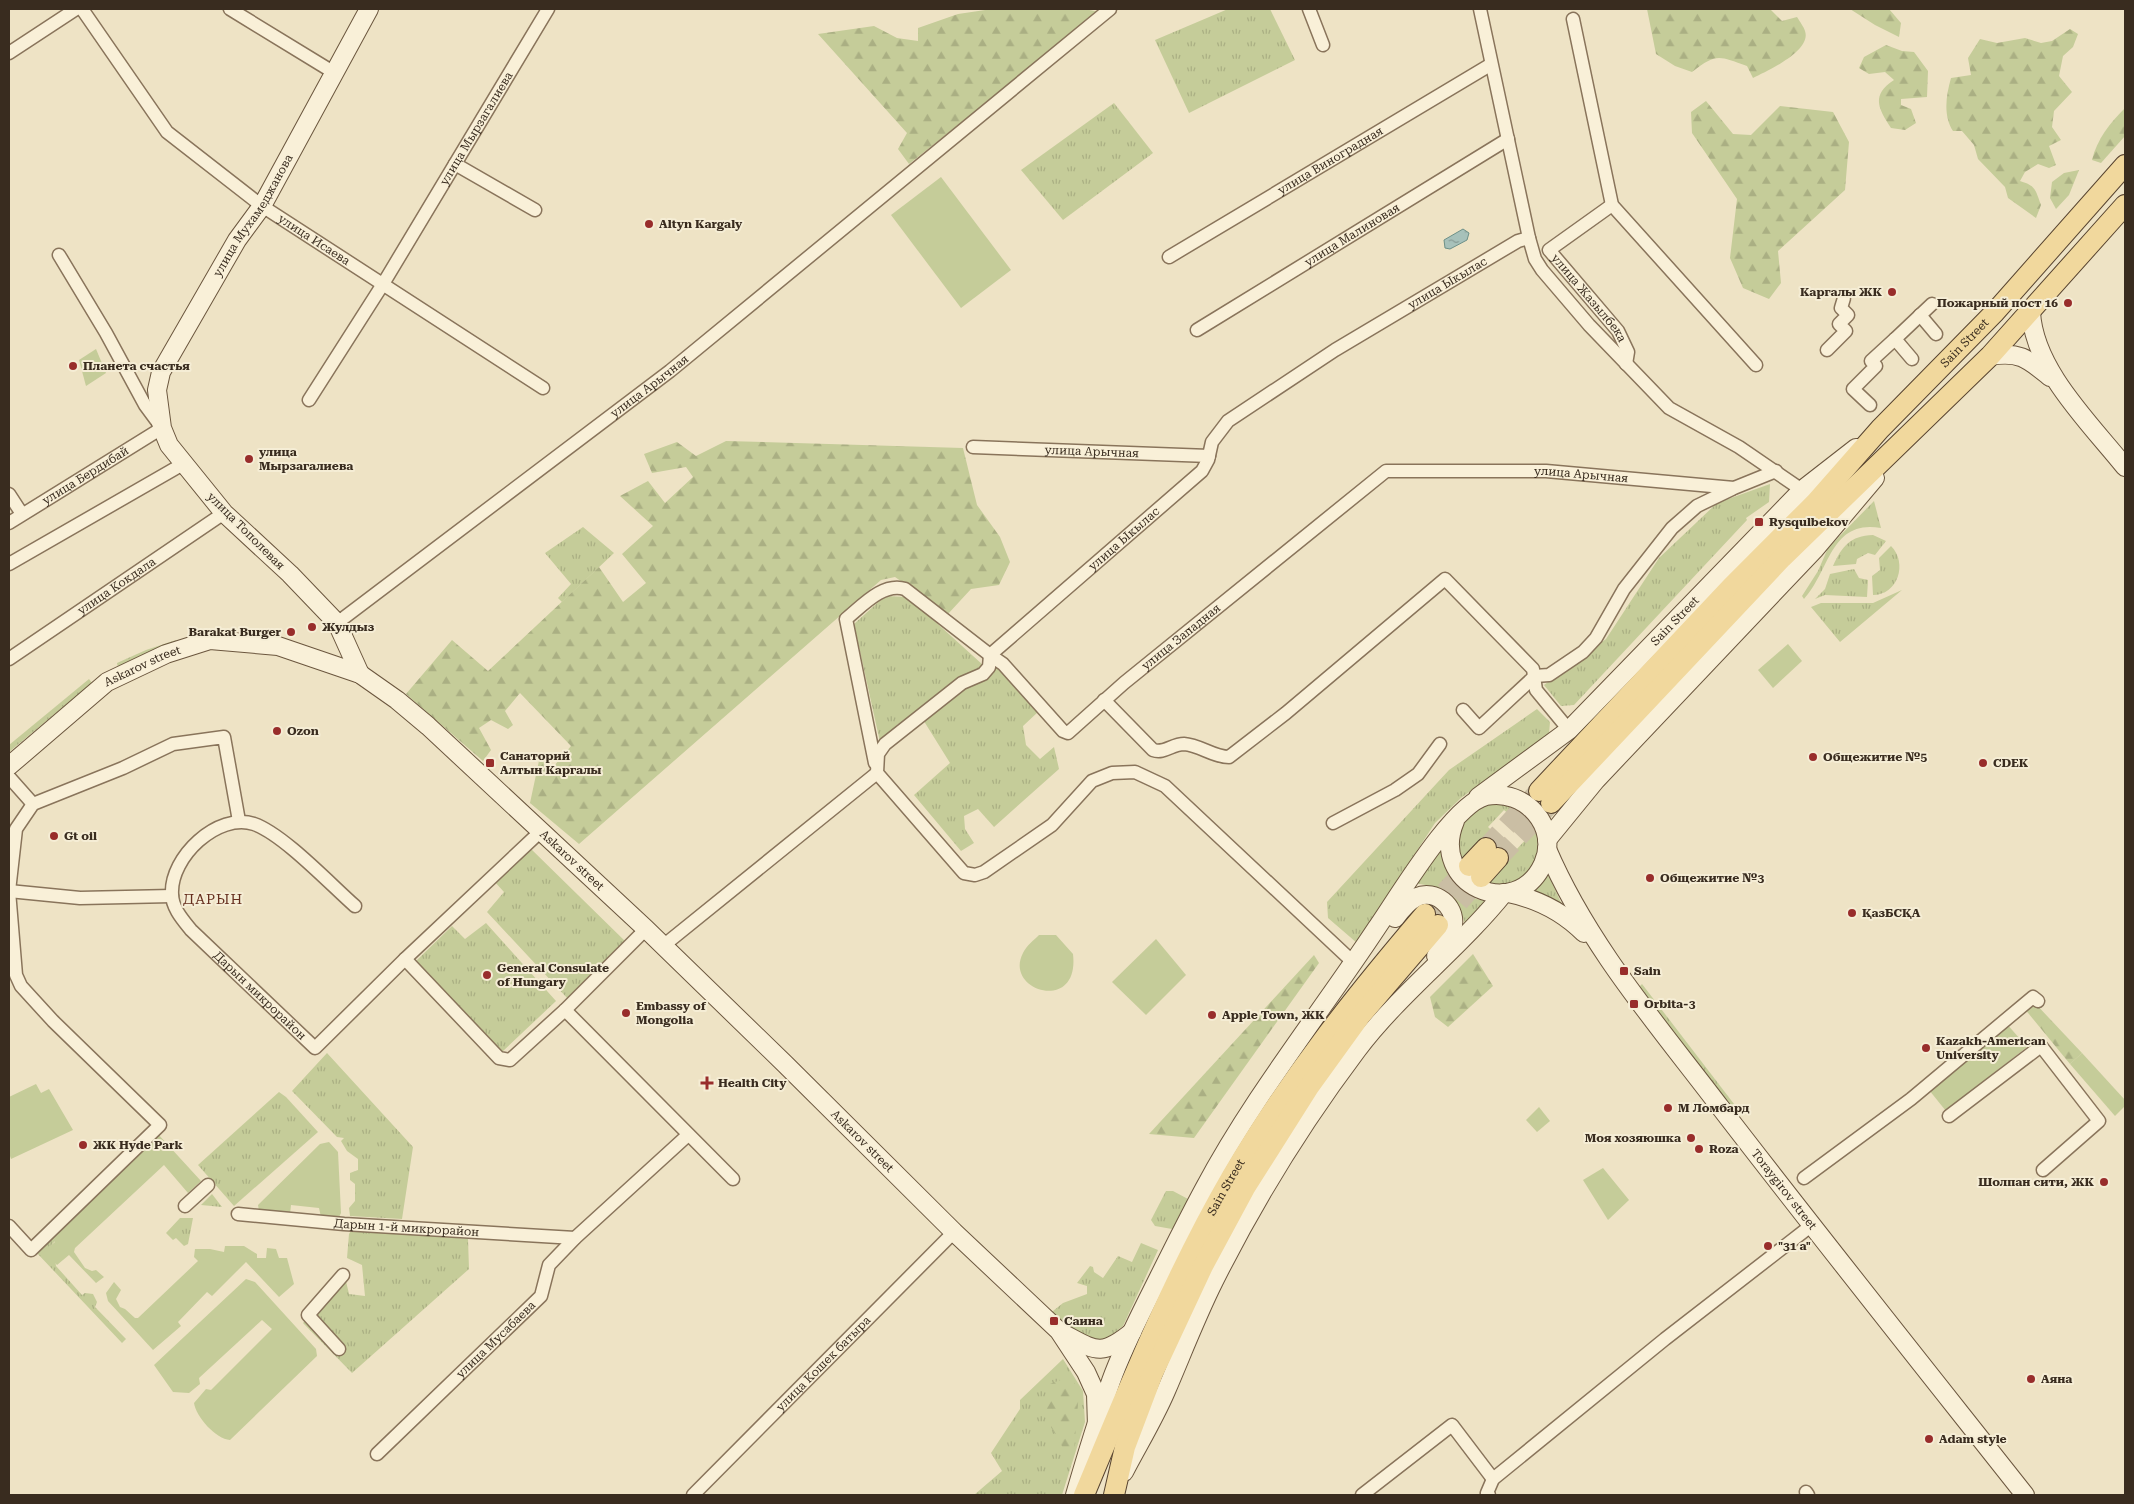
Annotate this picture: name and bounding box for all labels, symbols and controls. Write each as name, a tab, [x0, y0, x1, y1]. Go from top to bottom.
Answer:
street label: улица Мырзагалиева	[437, 69, 516, 188]
street label: улица Виноградная	[1275, 124, 1386, 197]
street label: улица Мухамеджанова	[210, 151, 296, 279]
street label: улица Малиновая	[1302, 200, 1402, 269]
street label: улица Исаева	[276, 211, 353, 268]
place label: Altyn Kargaly	[659, 217, 743, 231]
marker: Altyn Kargaly	[643, 218, 655, 230]
street label: улица Жазылбека	[1549, 251, 1629, 345]
street label: улица Ыкылас	[1405, 254, 1490, 312]
place label: Каргалы ЖК	[1800, 285, 1883, 299]
marker: Каргалы ЖК	[1886, 286, 1898, 298]
place label: Пожарный пост 16	[1937, 296, 2058, 310]
marker: Пожарный пост 16	[2062, 297, 2074, 309]
street label: Sain Street	[1937, 315, 1992, 370]
street label: улица Арычная	[608, 352, 691, 421]
place label: Планета счастья	[83, 359, 190, 373]
marker: Планета счастья	[67, 360, 79, 372]
street label: улица Бердибай	[40, 443, 131, 508]
street label: улица Арычная	[1044, 443, 1139, 460]
place label: улица Мырзагалиева	[259, 445, 353, 473]
marker: улица Мырзагалиева	[243, 453, 255, 465]
street label: улица Арычная	[1534, 464, 1629, 485]
street label: улица Тополевая	[204, 489, 288, 573]
street label: улица Ыкылас	[1086, 504, 1163, 573]
place label: Rysqulbekov	[1769, 515, 1849, 529]
marker: Rysqulbekov	[1753, 516, 1765, 528]
street label: улица Кокдала	[75, 554, 159, 618]
street label: Sain Street	[1648, 593, 1702, 648]
street label: улица Западная	[1139, 601, 1223, 673]
place label: Жулдыз	[322, 620, 375, 634]
marker: Жулдыз	[306, 621, 318, 633]
place label: Barakat Burger	[189, 625, 282, 639]
marker: Barakat Burger	[285, 626, 297, 638]
street label: Askarov street	[102, 643, 183, 689]
place label: Ozon	[287, 724, 319, 738]
marker: Ozon	[271, 725, 283, 737]
place label: Санаторий Алтын Каргалы	[500, 749, 602, 777]
place label: Общежитие №5	[1823, 750, 1927, 764]
marker: Общежитие №5	[1807, 751, 1819, 763]
place label: CDEK	[1993, 756, 2029, 770]
marker: Санаторий Алтын Каргалы	[484, 757, 496, 769]
marker: CDEK	[1977, 757, 1989, 769]
street label: Askarov street	[537, 827, 607, 894]
place label: Gt oil	[64, 829, 97, 843]
marker: Gt oil	[48, 830, 60, 842]
place label: Общежитие №3	[1660, 871, 1764, 885]
marker: Общежитие №3	[1644, 872, 1656, 884]
district label: ДАРЫН	[183, 891, 243, 907]
place label: ҚазБСҚА	[1862, 906, 1921, 920]
marker: ҚазБСҚА	[1846, 907, 1858, 919]
street label: Дарын микрорайон	[211, 948, 309, 1043]
place label: General Consulate of Hungary	[497, 961, 609, 989]
place label: Sain	[1634, 964, 1661, 978]
marker: Sain	[1618, 965, 1630, 977]
marker: General Consulate of Hungary	[481, 969, 493, 981]
place label: Orbita-3	[1644, 997, 1696, 1011]
marker: Orbita-3	[1628, 998, 1640, 1010]
place label: Embassy of Mongolia	[636, 999, 707, 1027]
marker: Embassy of Mongolia	[620, 1007, 632, 1019]
place label: Apple Town, ЖК	[1222, 1008, 1325, 1022]
marker: Apple Town, ЖК	[1206, 1009, 1218, 1021]
place label: Kazakh-American University	[1936, 1034, 2046, 1062]
marker: Kazakh-American University	[1920, 1042, 1932, 1054]
marker: Health City	[700, 1076, 714, 1090]
place label: Health City	[718, 1076, 787, 1090]
place label: М Ломбард	[1678, 1101, 1750, 1115]
marker: М Ломбард	[1662, 1102, 1674, 1114]
street label: Askarov street	[828, 1107, 897, 1175]
place label: Моя хозяюшка	[1585, 1131, 1681, 1145]
marker: Моя хозяюшка	[1685, 1132, 1697, 1144]
place label: ЖК Hyde Park	[93, 1138, 183, 1152]
marker: ЖК Hyde Park	[77, 1139, 89, 1151]
place label: Roza	[1709, 1142, 1739, 1156]
marker: Roza	[1693, 1143, 1705, 1155]
street label: Toraygirov street	[1748, 1147, 1820, 1233]
street label: Sain Street	[1204, 1156, 1248, 1218]
place label: Шолпан сити, ЖК	[1978, 1175, 2095, 1189]
marker: Шолпан сити, ЖК	[2098, 1176, 2110, 1188]
street label: Дарын 1-й микрорайон	[333, 1216, 480, 1239]
place label: "31 а"	[1778, 1239, 1811, 1253]
marker: "31 а"	[1762, 1240, 1774, 1252]
street label: улица Мусабаева	[453, 1298, 539, 1381]
street label: улица Кошек батыра	[773, 1313, 874, 1414]
place label: Саина	[1064, 1314, 1103, 1328]
marker: Саина	[1048, 1315, 1060, 1327]
place label: Аяна	[2041, 1372, 2072, 1386]
marker: Аяна	[2025, 1373, 2037, 1385]
place label: Adam style	[1939, 1432, 2007, 1446]
marker: Adam style	[1923, 1433, 1935, 1445]

